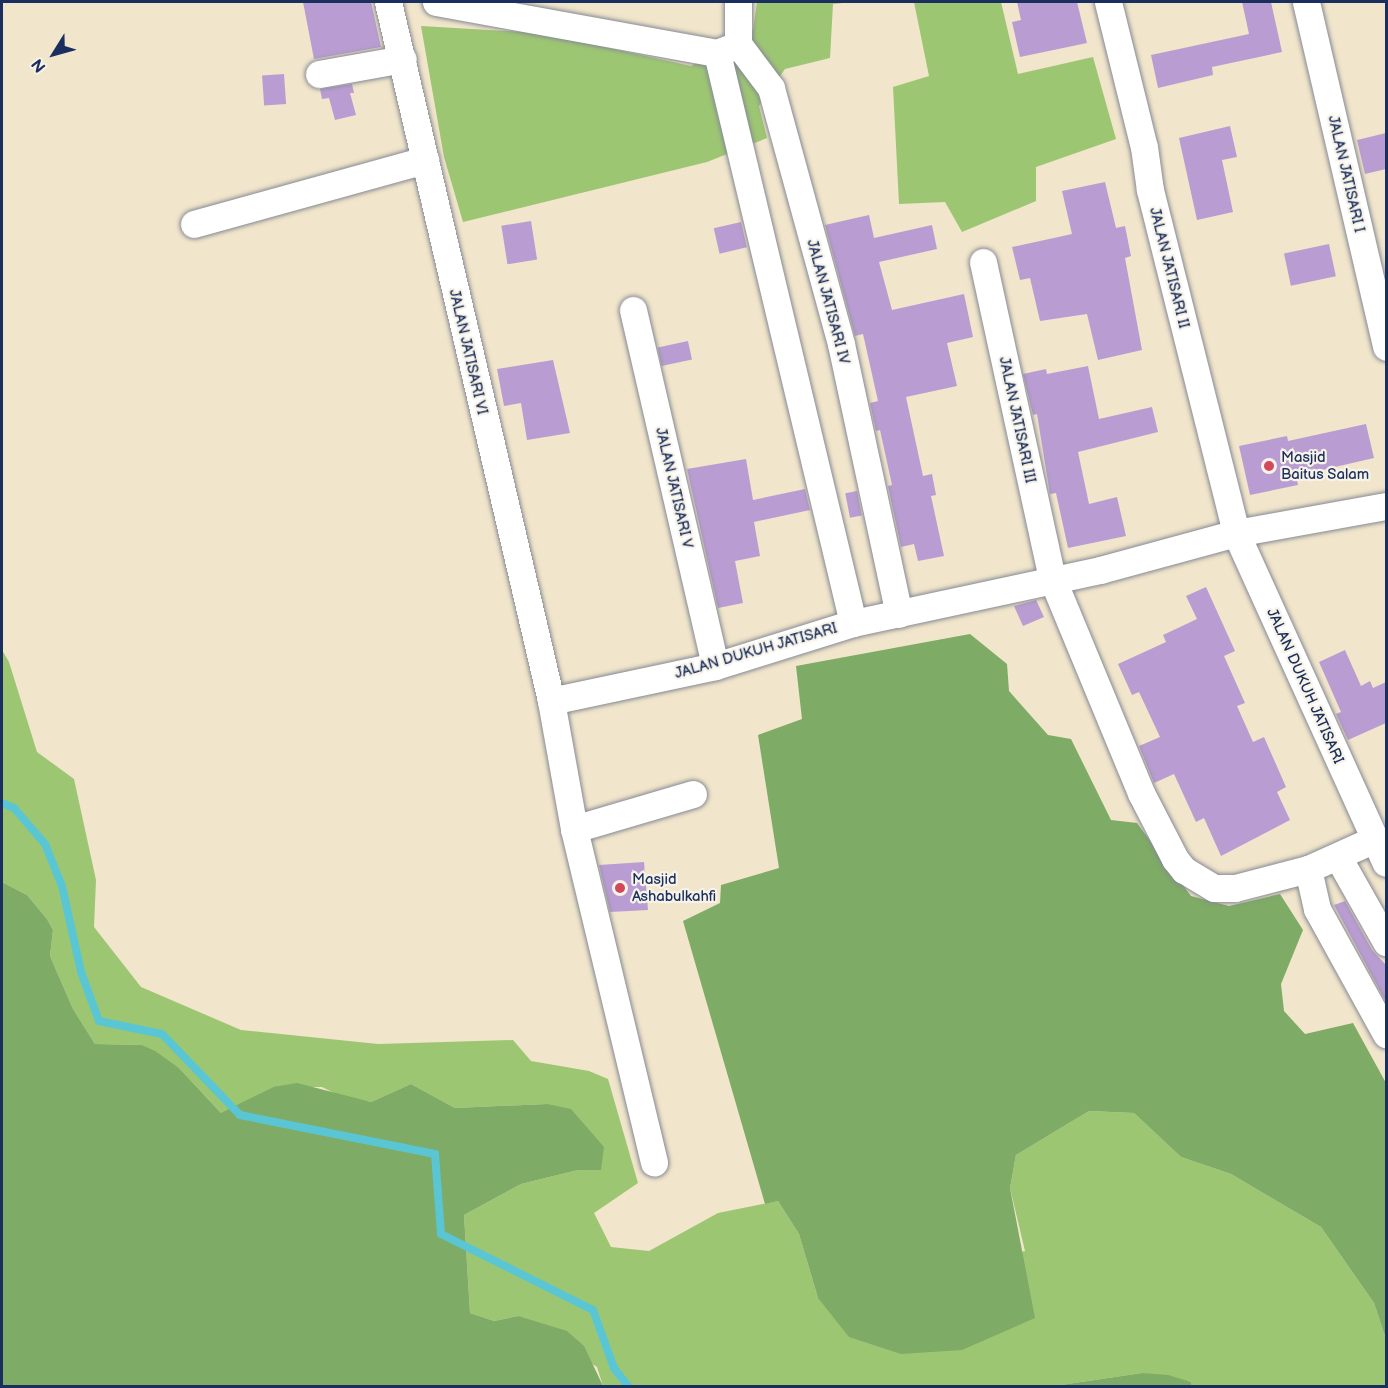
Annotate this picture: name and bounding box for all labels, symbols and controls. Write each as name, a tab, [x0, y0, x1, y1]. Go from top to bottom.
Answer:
north arrow	[24, 24, 84, 84]
text: N	[28, 55, 50, 76]
street label: JALAN JATISARI I	[1324, 113, 1368, 235]
street label: JALAN JATISARI II	[1145, 205, 1193, 331]
street label: JALAN JATISARI IV	[803, 237, 853, 367]
street label: JALAN JATISARI VI	[445, 287, 491, 417]
street label: JALAN JATISARI III	[995, 355, 1039, 485]
street label: JALAN JATISARI V	[651, 425, 697, 551]
place label: Masjid Baitus Salam	[1281, 448, 1369, 483]
marker: Masjid Baitus Salam	[1262, 459, 1276, 473]
street label: JALAN DUKUH JATISARI	[1262, 605, 1348, 767]
street label: JALAN DUKUH JATISARI	[672, 619, 840, 683]
place label: Masjid Ashabulkahfi	[632, 870, 716, 905]
marker: Masjid Ashabulkahfi	[613, 881, 627, 895]

